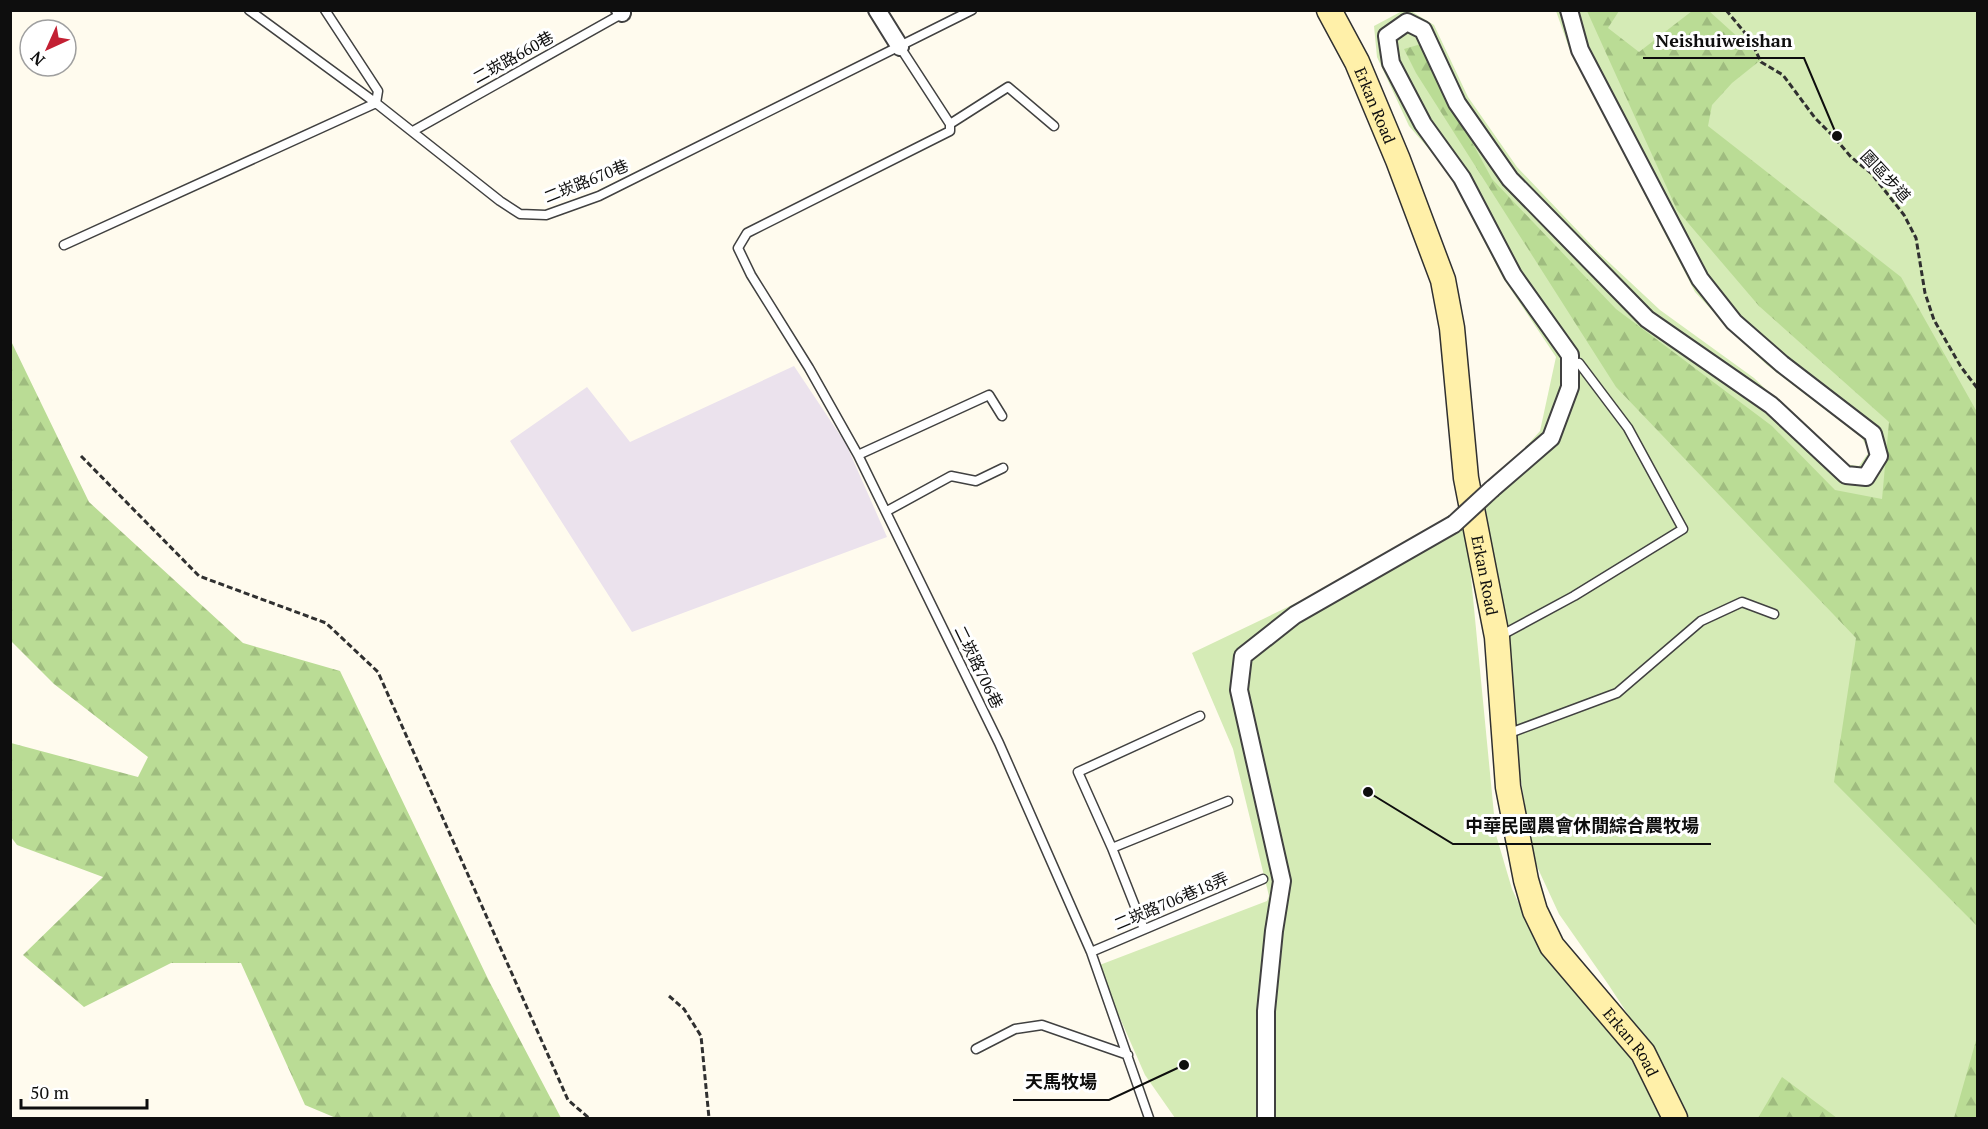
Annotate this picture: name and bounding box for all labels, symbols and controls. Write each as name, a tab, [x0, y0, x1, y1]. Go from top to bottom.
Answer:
north arrow	[18, 18, 78, 78]
callout: Neishuiweishan	[1643, 22, 1804, 58]
street label: 二崁路660巷	[468, 26, 558, 88]
text: Neishuiweishan	[1656, 28, 1793, 52]
text: N	[25, 47, 49, 71]
street label: Erkan Road	[1349, 64, 1401, 147]
street label: 園區步道	[1856, 145, 1916, 207]
street label: 二崁路670巷	[540, 154, 632, 208]
street label: Erkan Road	[1466, 533, 1504, 617]
street label: 二崁路706巷	[949, 622, 1009, 712]
callout: 中華民國農會休閒綜合農牧場	[1453, 808, 1711, 844]
text: 中華民國農會休閒綜合農牧場	[1465, 813, 1699, 837]
street label: 二崁路706巷18弄	[1110, 867, 1232, 935]
street label: Erkan Road	[1598, 1003, 1664, 1080]
callout: 天馬牧場	[1013, 1064, 1109, 1100]
text: 天馬牧場	[1025, 1069, 1097, 1093]
scale bar	[21, 1072, 147, 1110]
text: 50 m	[30, 1080, 70, 1104]

